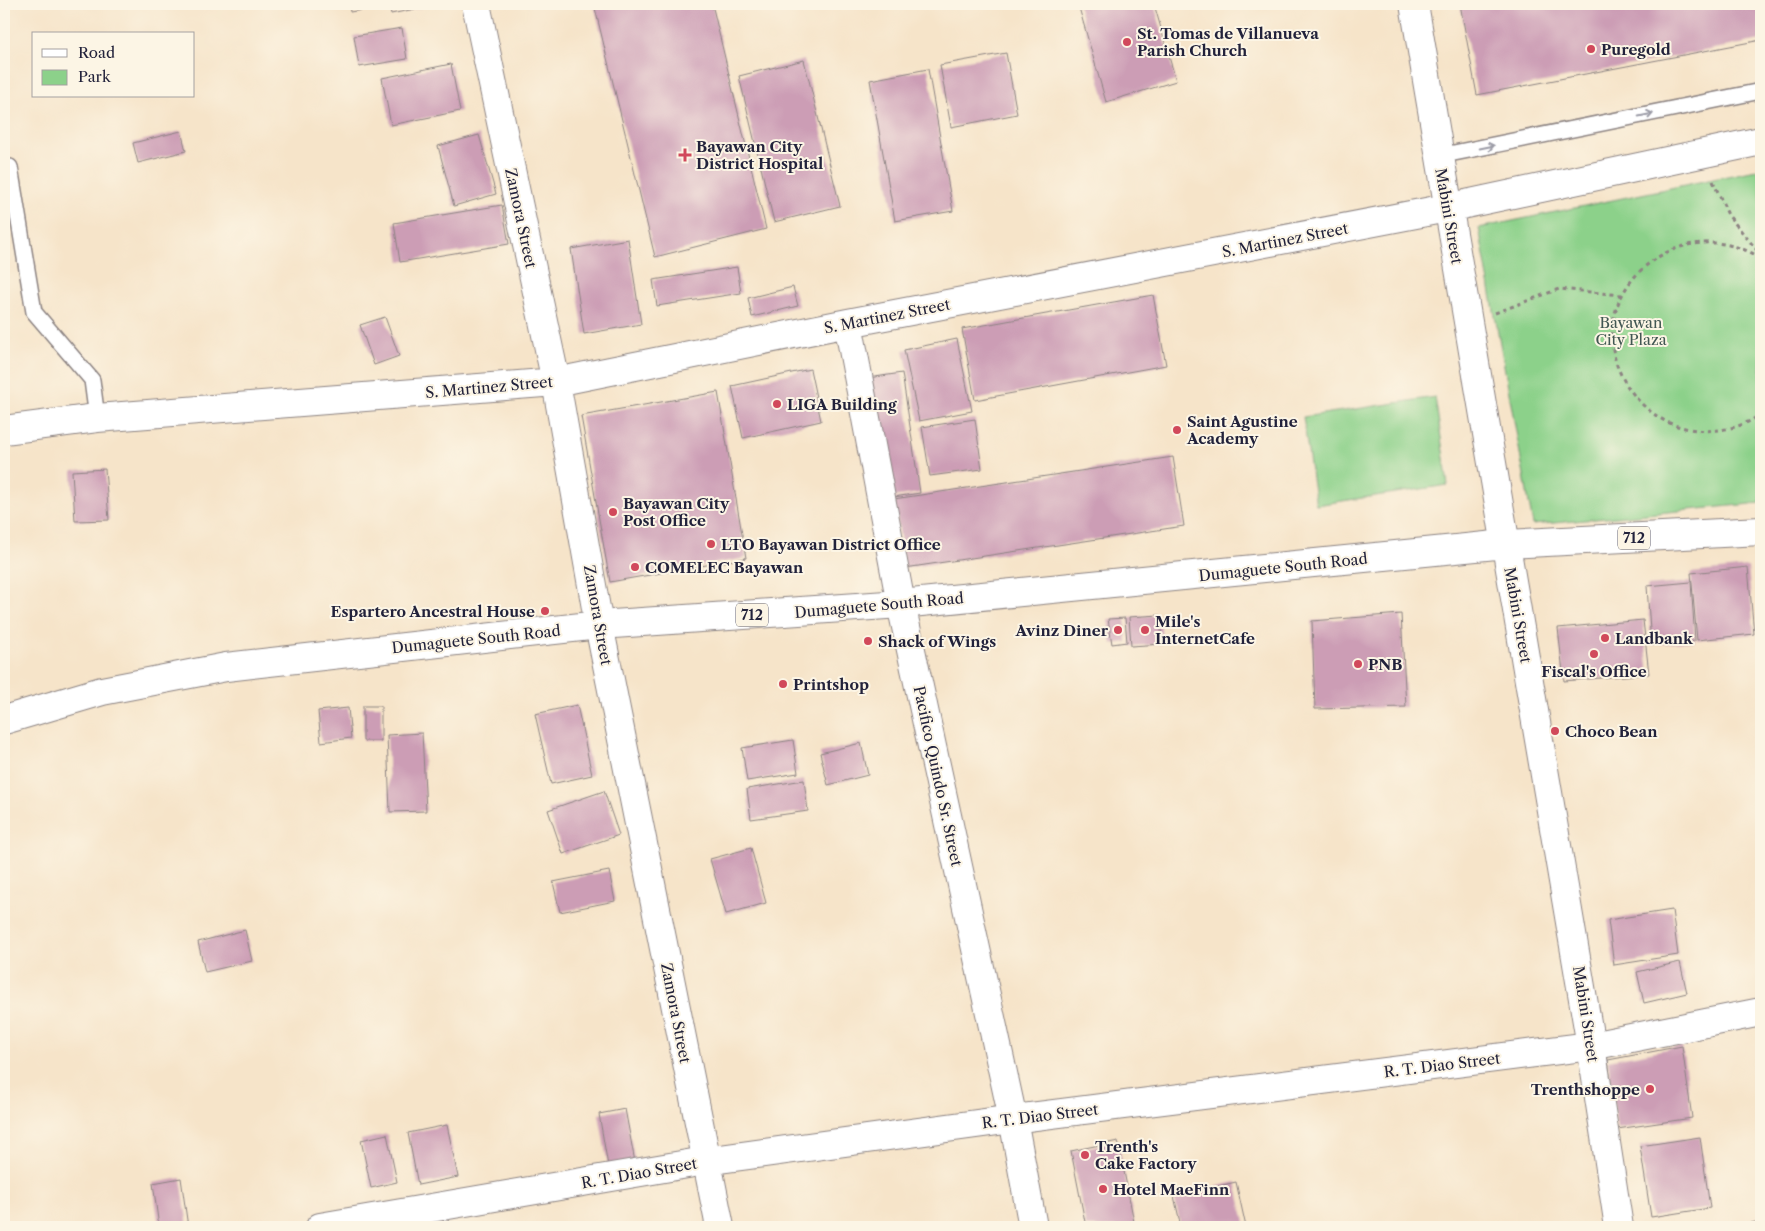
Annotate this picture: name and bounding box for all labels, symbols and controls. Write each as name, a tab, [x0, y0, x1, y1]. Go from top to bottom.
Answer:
place label: St. Tomas de Villanueva Parish Church	[1137, 24, 1319, 60]
legend	[32, 32, 195, 98]
marker: St. Tomas de Villanueva Parish Church	[1121, 36, 1133, 48]
place label: Puregold	[1601, 40, 1671, 59]
text: Road	[78, 43, 115, 62]
marker: Puregold	[1585, 43, 1597, 55]
text: Park	[78, 67, 112, 86]
one-way arrow	[1637, 109, 1653, 119]
place label: Bayawan City District Hospital	[696, 137, 823, 173]
one-way arrow	[1478, 142, 1494, 151]
marker: Bayawan City District Hospital	[678, 148, 692, 162]
street label: Zamora Street	[501, 166, 541, 270]
street label: Mabini Street	[1431, 167, 1467, 266]
street label: S. Martinez Street	[1220, 218, 1350, 262]
street label: S. Martinez Street	[822, 294, 952, 338]
park label: Bayawan City Plaza	[1595, 313, 1667, 349]
street label: S. Martinez Street	[424, 372, 554, 402]
place label: LIGA Building	[787, 395, 897, 414]
marker: LIGA Building	[771, 398, 783, 410]
place label: Saint Agustine Academy	[1186, 412, 1298, 448]
marker: Saint Agustine Academy	[1171, 424, 1183, 436]
place label: Bayawan City Post Office	[623, 494, 730, 530]
marker: Bayawan City Post Office	[607, 506, 619, 518]
road number: 712	[1618, 526, 1650, 550]
place label: LTO Bayawan District Office	[721, 535, 941, 554]
marker: LTO Bayawan District Office	[705, 538, 717, 550]
street label: Dumaguete South Road	[1198, 549, 1368, 585]
place label: COMELEC Bayawan	[645, 558, 804, 577]
marker: COMELEC Bayawan	[629, 561, 641, 573]
street label: Zamora Street	[580, 563, 616, 667]
street label: Mabini Street	[1500, 566, 1536, 665]
street label: Dumaguete South Road	[794, 588, 964, 622]
place label: Espartero Ancestral House	[331, 602, 535, 621]
road number: 712	[736, 604, 768, 626]
marker: Espartero Ancestral House	[539, 605, 551, 617]
place label: Mile's InternetCafe	[1155, 612, 1255, 648]
street label: Dumaguete South Road	[391, 621, 561, 657]
place label: Avinz Diner	[1014, 621, 1109, 640]
marker: Avinz Diner	[1112, 624, 1124, 636]
marker: Mile's InternetCafe	[1139, 624, 1151, 636]
place label: Landbank	[1615, 629, 1694, 648]
place label: Shack of Wings	[878, 632, 996, 651]
marker: Landbank	[1599, 632, 1611, 644]
marker: Shack of Wings	[862, 635, 874, 647]
marker: Fiscal's Office	[1588, 648, 1600, 660]
place label: PNB	[1368, 655, 1402, 674]
marker: PNB	[1352, 658, 1364, 670]
place label: Fiscal's Office	[1541, 662, 1647, 681]
place label: Printshop	[793, 675, 869, 694]
marker: Printshop	[777, 678, 789, 690]
street label: Pacifico Quindo Sr. Street	[910, 684, 967, 869]
place label: Choco Bean	[1565, 722, 1658, 741]
marker: Choco Bean	[1549, 725, 1561, 737]
street label: Zamora Street	[657, 961, 695, 1065]
street label: Mabini Street	[1569, 965, 1603, 1064]
street label: R. T. Diao Street	[1383, 1048, 1502, 1082]
place label: Trenthshoppe	[1531, 1080, 1640, 1099]
marker: Trenthshoppe	[1644, 1083, 1656, 1095]
street label: R. T. Diao Street	[981, 1099, 1100, 1133]
place label: Trenth's Cake Factory	[1095, 1137, 1197, 1173]
marker: Trenth's Cake Factory	[1079, 1149, 1091, 1161]
street label: R. T. Diao Street	[580, 1153, 699, 1193]
place label: Hotel MaeFinn	[1113, 1180, 1230, 1199]
marker: Hotel MaeFinn	[1097, 1183, 1109, 1195]

